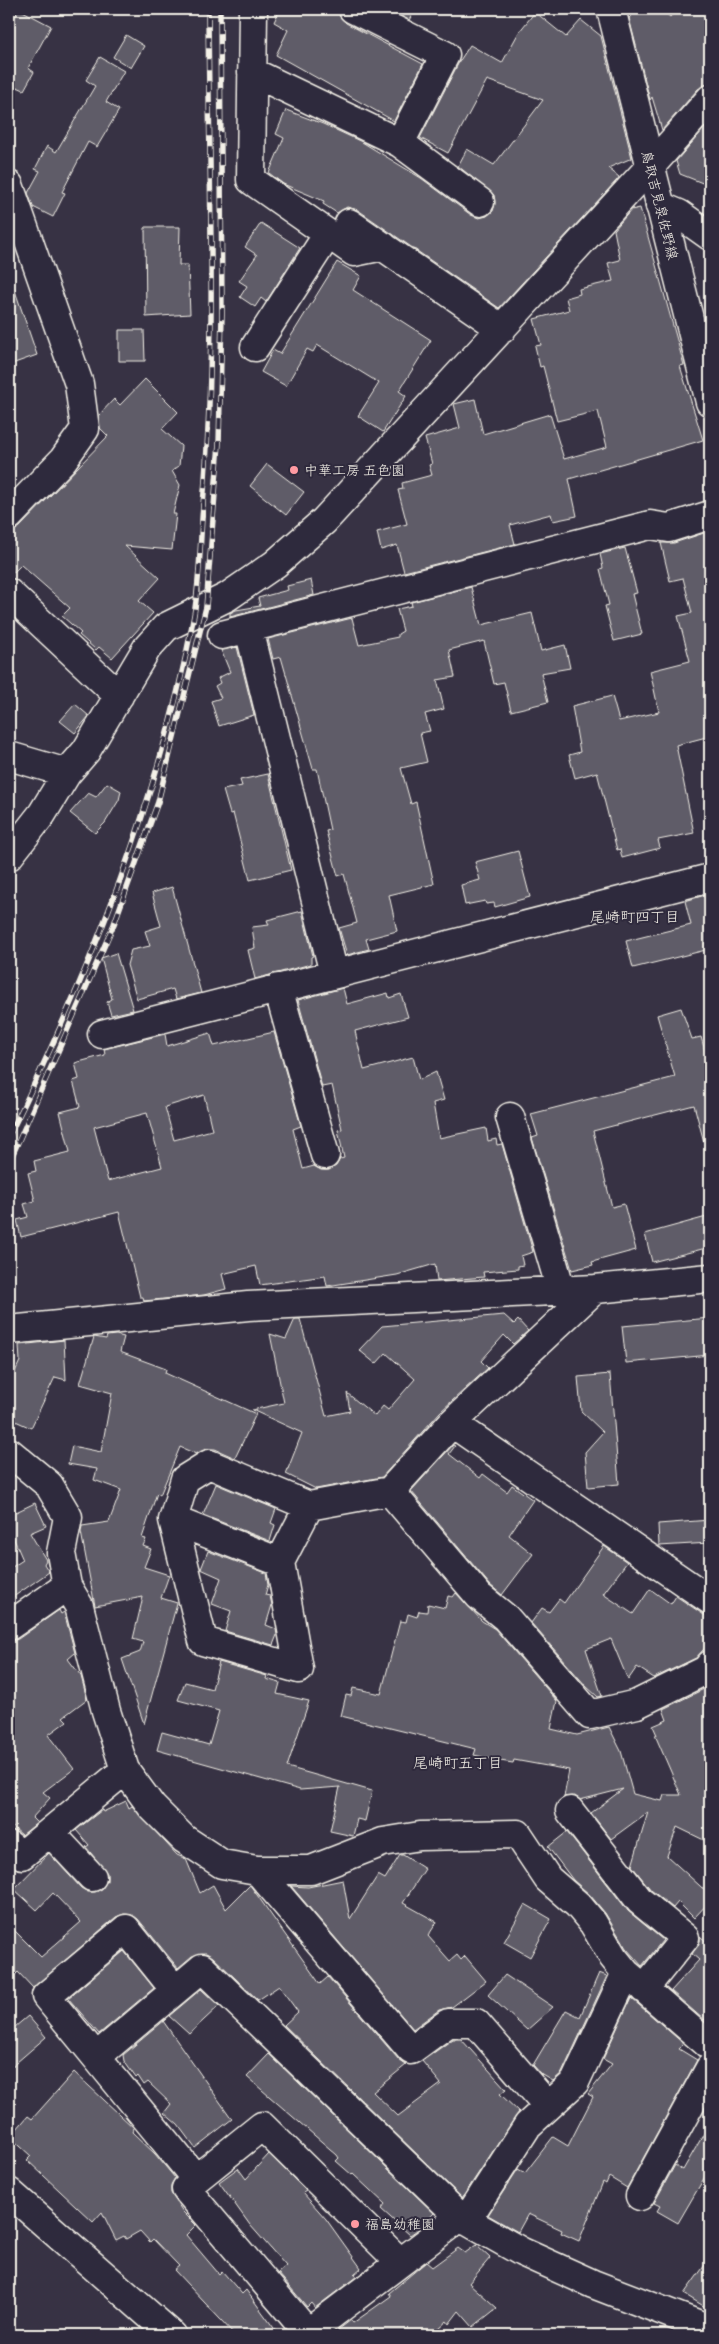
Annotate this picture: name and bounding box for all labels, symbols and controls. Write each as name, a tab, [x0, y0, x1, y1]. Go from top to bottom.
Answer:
street label: 鳥取吉見泉佐野線	[638, 149, 681, 262]
place label: 中華工房 五色園	[304, 462, 405, 479]
marker: 中華工房 五色園	[288, 464, 300, 476]
district label: 尾崎町四丁目	[590, 908, 680, 927]
district label: 尾崎町五丁目	[413, 1754, 503, 1773]
place label: 福島幼稚園	[365, 2216, 435, 2233]
marker: 福島幼稚園	[349, 2218, 361, 2230]

